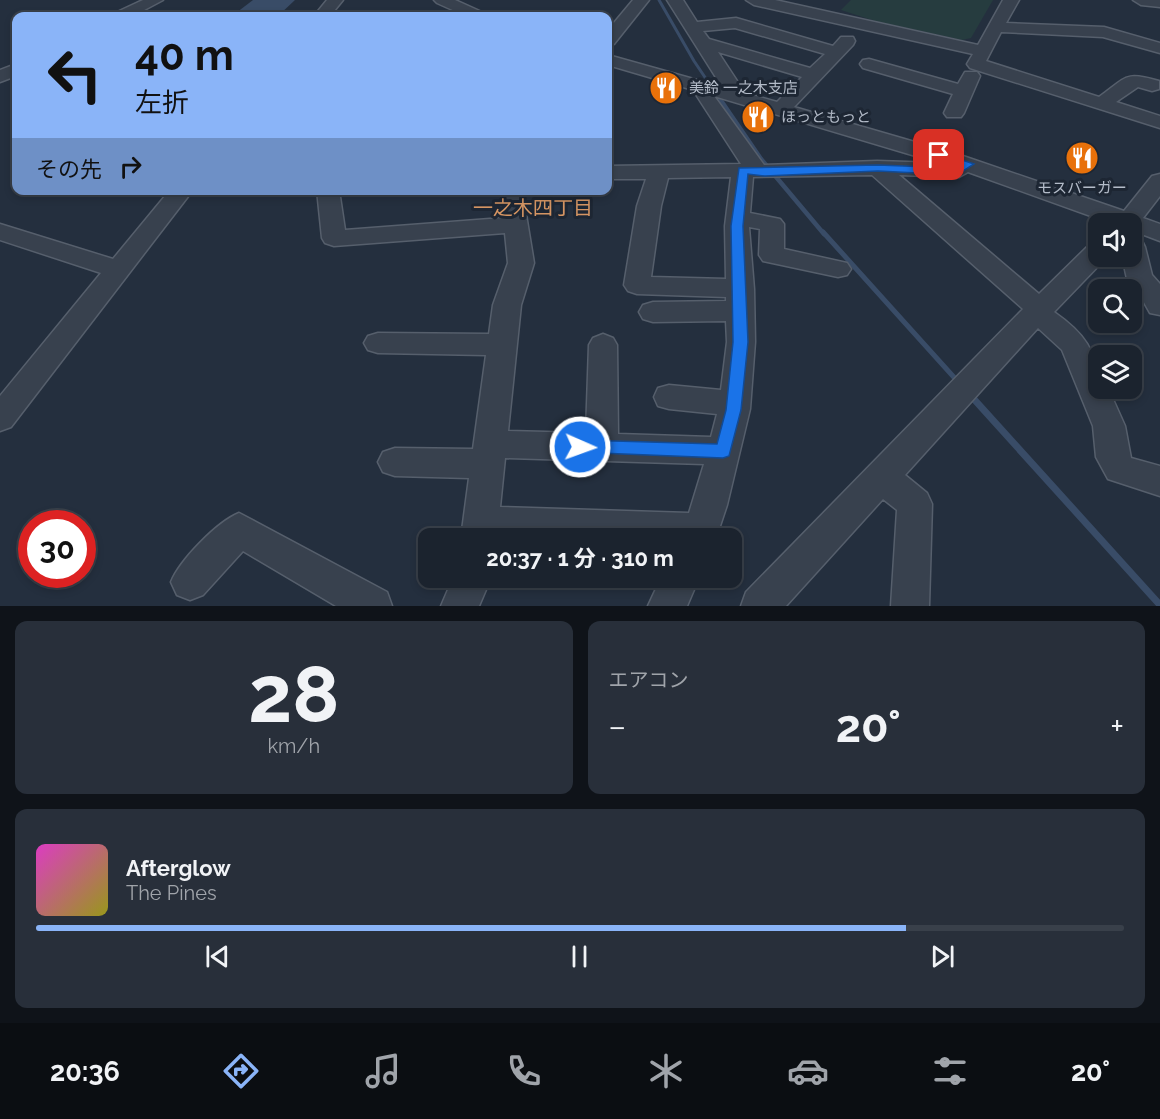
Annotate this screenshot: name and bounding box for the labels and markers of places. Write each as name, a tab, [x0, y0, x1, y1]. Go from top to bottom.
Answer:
restaurant icon: 美鈴 一之木支店	[648, 70, 684, 106]
place label: 美鈴 一之木支店	[689, 79, 798, 97]
restaurant icon: ほっともっと	[740, 99, 776, 135]
place label: ほっともっと	[781, 108, 871, 126]
pin	[913, 129, 964, 180]
restaurant icon: モスバーガー	[1064, 140, 1100, 176]
place label: モスバーガー	[1037, 179, 1127, 197]

